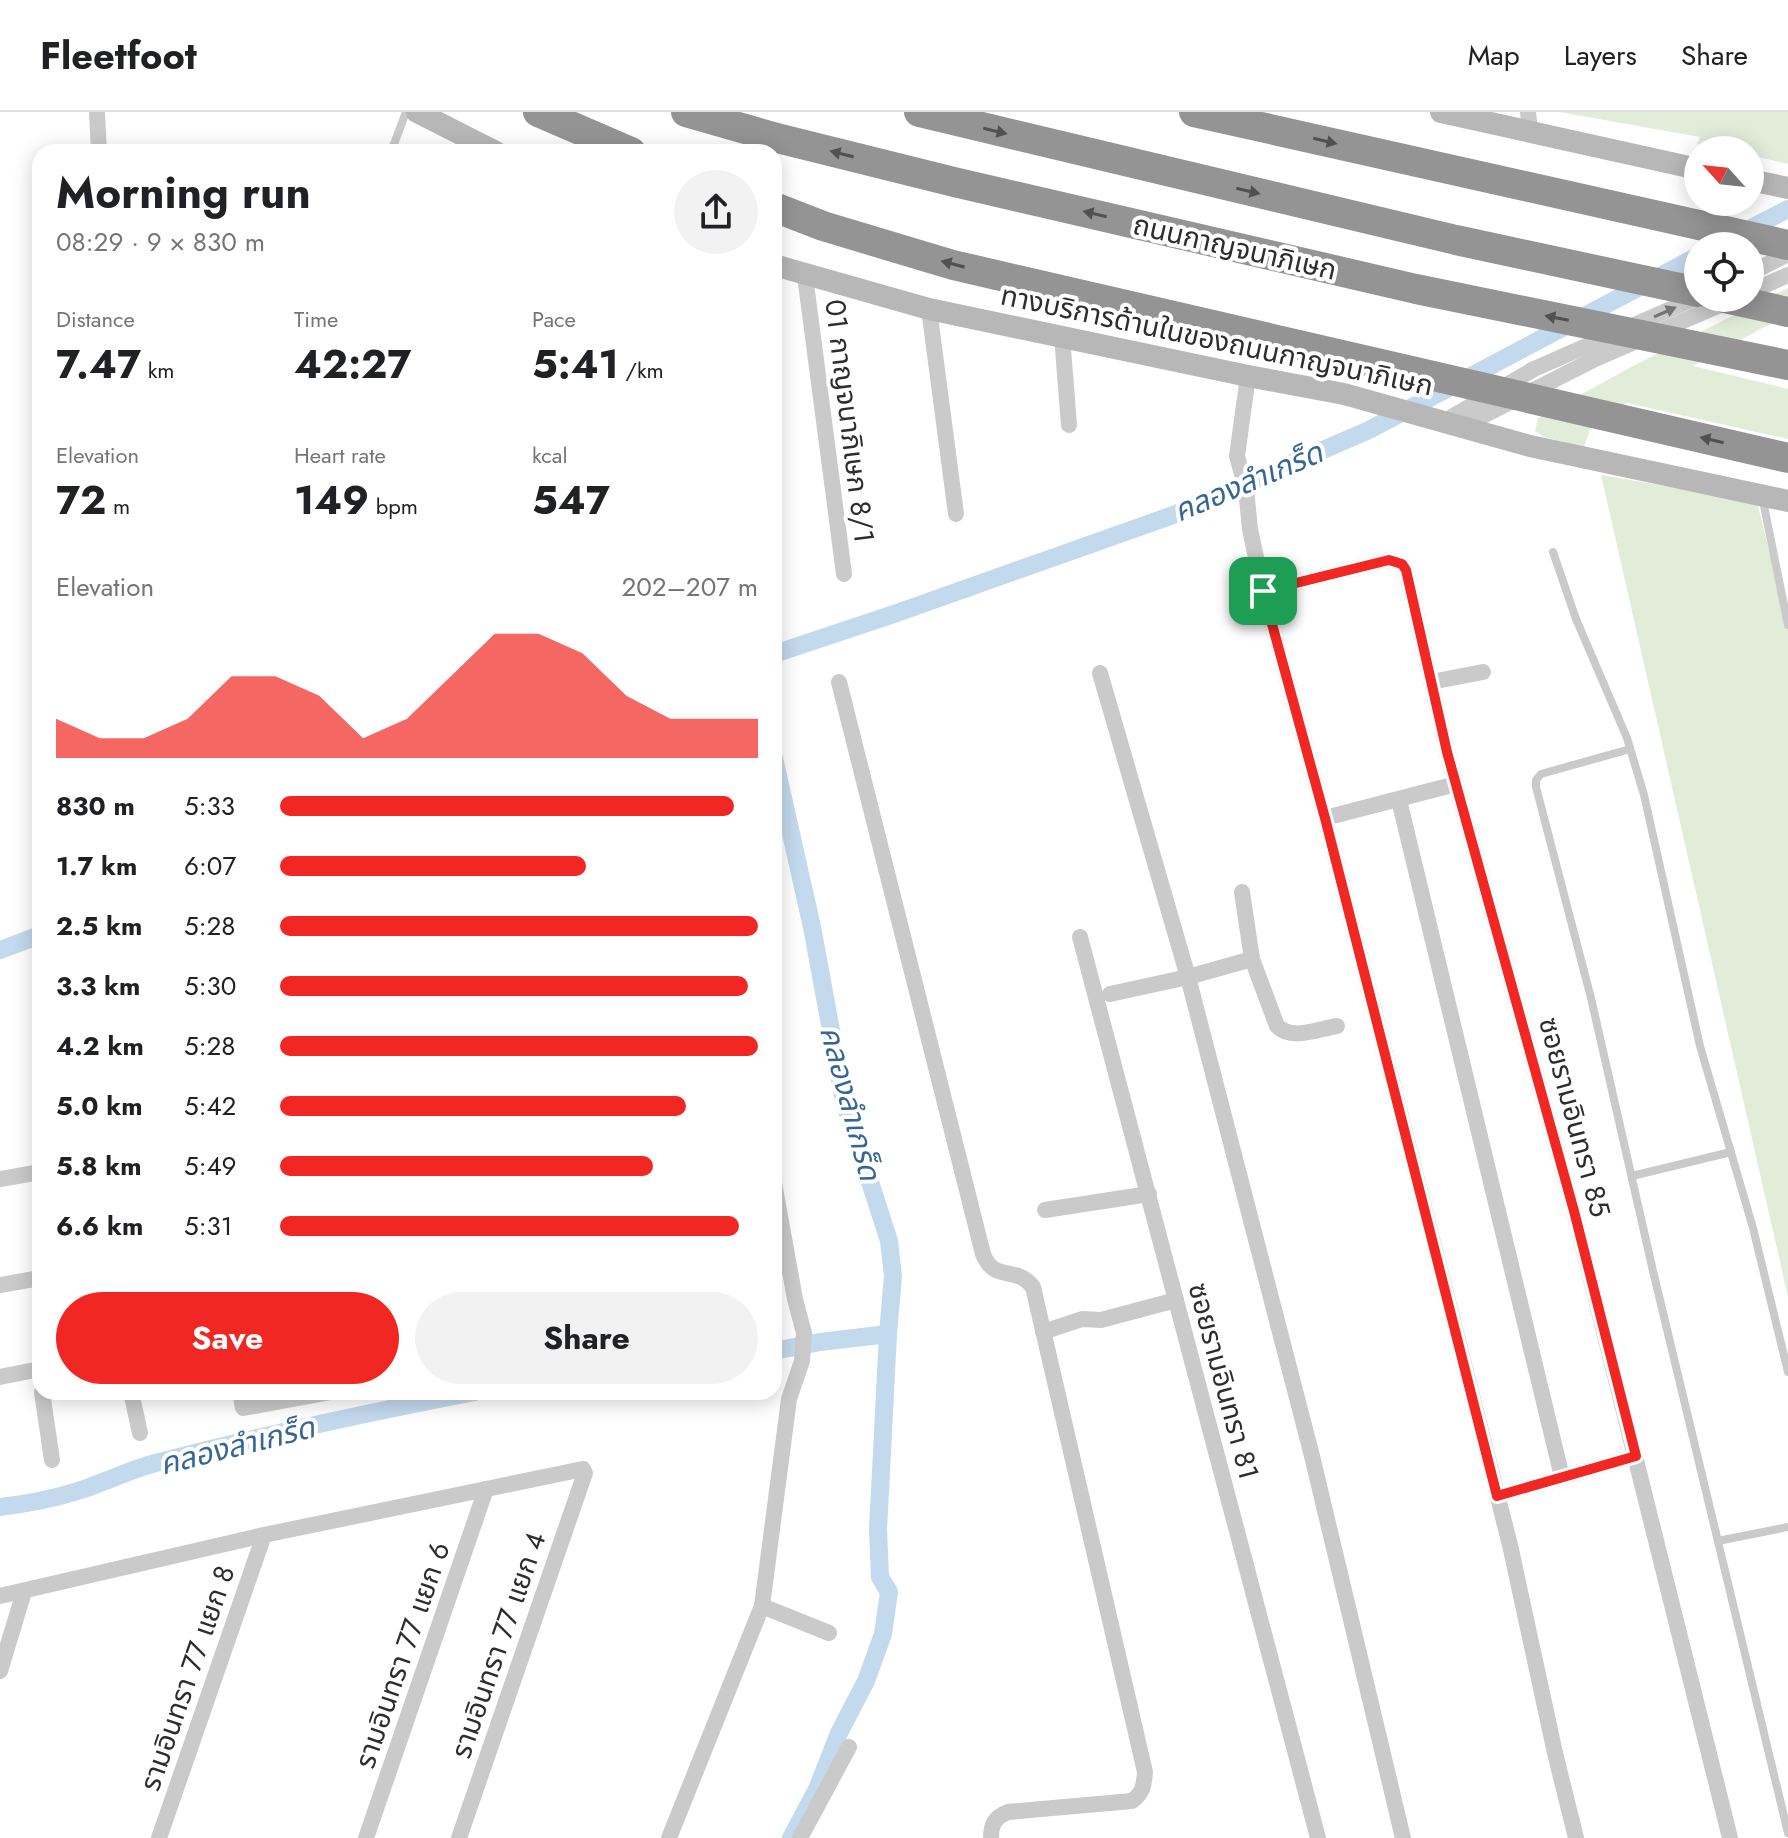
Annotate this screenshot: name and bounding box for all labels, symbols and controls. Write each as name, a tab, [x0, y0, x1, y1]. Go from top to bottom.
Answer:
text: Fleetfoot	[40, 28, 197, 83]
text: Map	[1468, 35, 1520, 76]
text: Layers	[1564, 35, 1637, 76]
text: Share	[1681, 35, 1748, 76]
one-way arrow	[983, 125, 1008, 137]
one-way arrow	[1312, 136, 1337, 148]
north arrow	[1684, 136, 1764, 216]
map controls	[1684, 136, 1764, 312]
one-way arrow	[829, 147, 854, 160]
text: Morning run	[56, 161, 311, 225]
button: share	[674, 170, 758, 254]
one-way arrow	[1236, 185, 1261, 197]
street label: ถนนกาญจนาภิเษก	[1129, 204, 1341, 291]
one-way arrow	[1082, 208, 1107, 220]
text: 08:29 · 9 × 830 m	[56, 223, 265, 261]
button: locate	[1684, 232, 1764, 312]
one-way arrow	[940, 258, 965, 270]
street label: ทางบริการด้านในของถนนกาญจนาภิเษก	[997, 275, 1437, 406]
street label: 01 กาญจนาภิเษก 8/1	[814, 297, 885, 545]
text: Distance	[56, 303, 135, 335]
text: Time	[294, 303, 338, 335]
text: Pace	[532, 303, 576, 335]
one-way arrow	[1653, 305, 1676, 318]
one-way arrow	[1545, 311, 1570, 324]
text: 7.47	[56, 335, 141, 393]
text: 42:27	[294, 335, 411, 393]
text: 5:41	[532, 335, 619, 393]
text: km	[141, 354, 175, 386]
text: /km	[619, 354, 664, 386]
water label: คลองลำเกร็ด	[1167, 430, 1330, 532]
one-way arrow	[1699, 434, 1724, 446]
text: Elevation	[56, 439, 139, 471]
text: Heart rate	[294, 439, 386, 471]
text: kcal	[532, 439, 568, 471]
text: 72	[56, 471, 106, 529]
text: 149	[294, 471, 369, 529]
text: 547	[532, 471, 610, 529]
text: m	[106, 490, 130, 522]
text: bpm	[369, 490, 418, 522]
pin	[1229, 557, 1297, 625]
text: Elevation	[56, 568, 154, 606]
text: 202–207 m	[621, 568, 758, 606]
icon: arrive	[1241, 569, 1285, 613]
text: 830 m	[56, 787, 135, 825]
text: 5:33	[184, 787, 235, 825]
text: 1.7 km	[56, 847, 137, 885]
text: 6:07	[184, 847, 236, 885]
text: 2.5 km	[56, 907, 142, 945]
text: 5:28	[184, 907, 235, 945]
text: 3.3 km	[56, 967, 140, 1005]
text: 5:30	[184, 967, 236, 1005]
street label: ซอยรามอินทรา 85	[1528, 1013, 1621, 1222]
water label: คลองลำเกร็ด	[809, 1021, 892, 1186]
text: 4.2 km	[56, 1027, 144, 1065]
text: 5:28	[184, 1027, 235, 1065]
text: 5.0 km	[56, 1087, 142, 1125]
text: 5:42	[184, 1087, 236, 1125]
text: 5.8 km	[56, 1147, 142, 1185]
text: 5:49	[184, 1147, 237, 1185]
text: 6.6 km	[56, 1207, 143, 1245]
text: 5:31	[184, 1207, 232, 1245]
street label: ซอยรามอินทรา 81	[1178, 1278, 1269, 1484]
button: Save	[56, 1292, 399, 1384]
button: Share	[415, 1292, 758, 1384]
water label: คลองลำเกร็ด	[155, 1405, 320, 1486]
street label: รามอินทรา 77 แยก 4	[441, 1526, 556, 1764]
street label: รามอินทรา 77 แยก 6	[345, 1537, 460, 1774]
street label: รามอินทรา 77 แยก 8	[130, 1560, 245, 1796]

